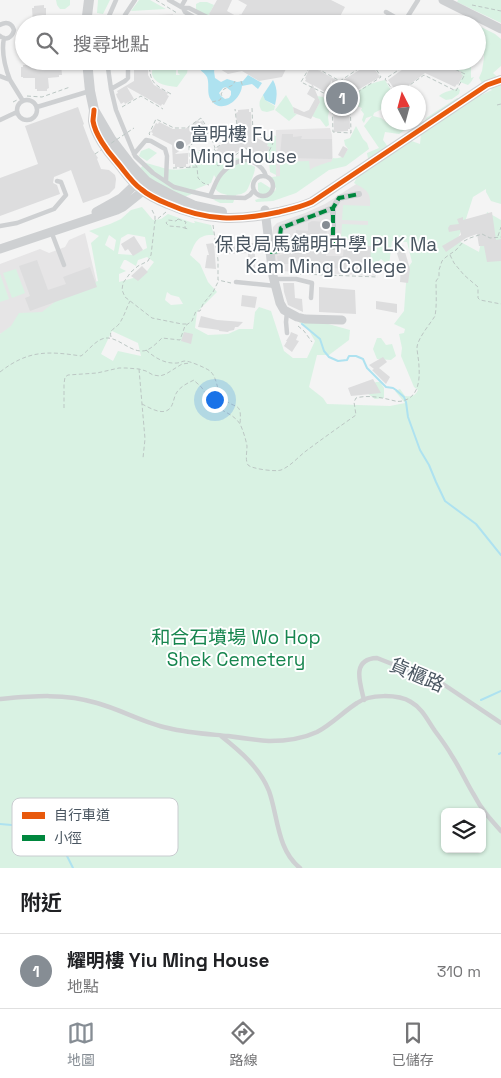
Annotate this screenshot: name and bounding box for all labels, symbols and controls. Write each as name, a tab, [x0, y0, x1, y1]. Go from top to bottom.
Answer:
search box	[15, 15, 486, 70]
icon: search	[33, 29, 61, 57]
text: 搜尋地點	[73, 32, 149, 57]
pin: 1	[326, 79, 358, 117]
north arrow	[381, 85, 426, 130]
place label: 富明樓 Fu Ming House	[190, 122, 297, 169]
marker: 富明樓 Fu Ming House	[174, 139, 186, 151]
marker: 保良局馬錦明中學 PLK Ma Kam Ming College	[320, 219, 332, 231]
place label: 保良局馬錦明中學 PLK Ma Kam Ming College	[215, 232, 437, 279]
your location	[202, 387, 228, 413]
park label: 和合石墳場 Wo Hop Shek Cemetery	[151, 625, 321, 672]
street label: 貨櫃路	[386, 652, 448, 698]
legend	[12, 798, 178, 856]
text: 自行車道	[54, 806, 110, 824]
map controls	[441, 808, 486, 853]
button: layers	[441, 808, 486, 853]
text: 小徑	[54, 829, 82, 847]
text: 附近	[20, 889, 62, 916]
text: 耀明樓 Yiu Ming House	[67, 948, 269, 973]
text: 1	[32, 961, 40, 982]
text: 310 m	[437, 961, 481, 982]
text: 地點	[67, 976, 99, 997]
tab: 地圖	[67, 1019, 95, 1069]
tab: 路線	[229, 1019, 257, 1069]
tab: 已儲存	[392, 1019, 434, 1069]

